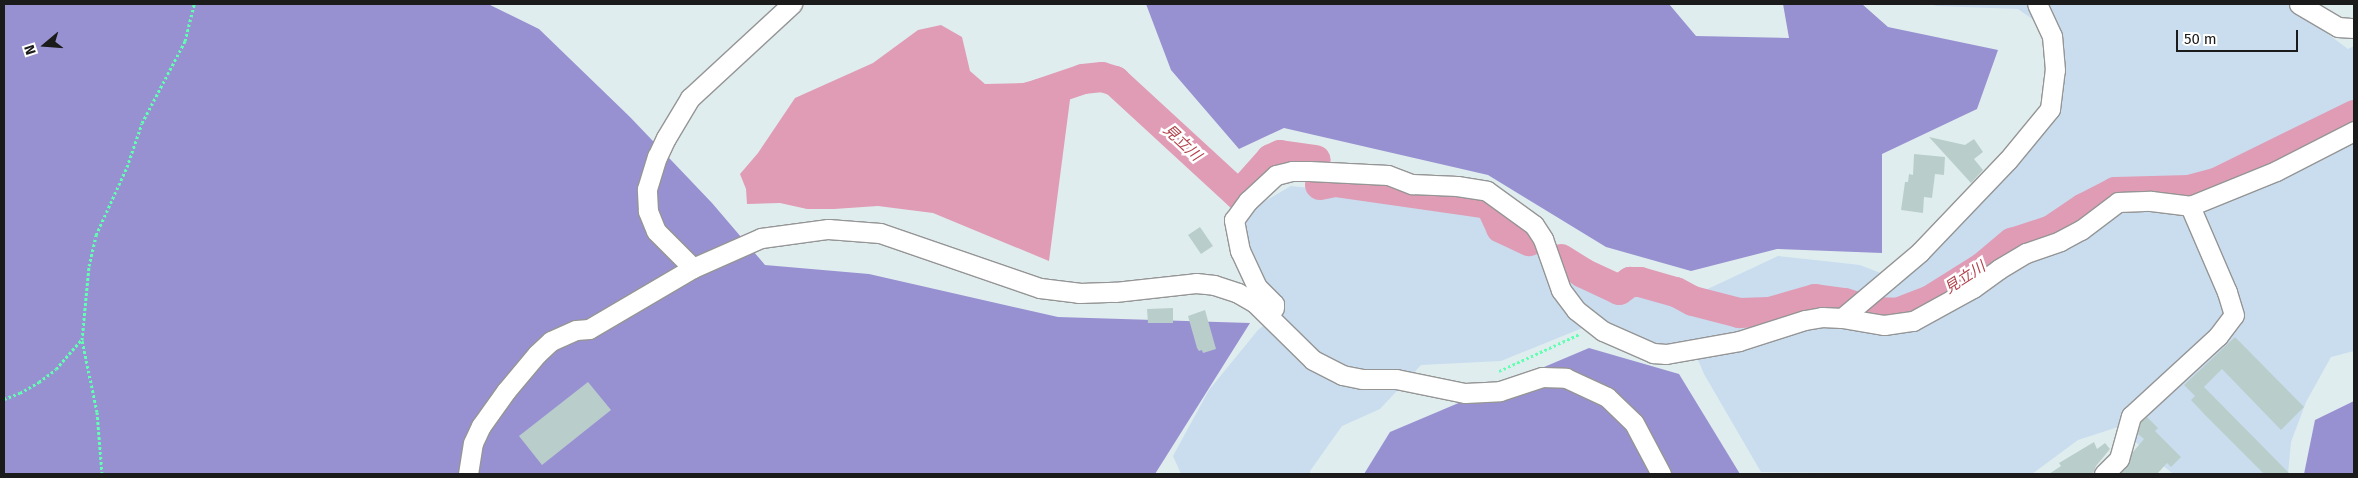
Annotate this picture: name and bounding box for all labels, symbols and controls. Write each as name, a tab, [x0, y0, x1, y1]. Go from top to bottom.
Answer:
north arrow	[20, 20, 70, 70]
scale bar	[2178, 20, 2300, 52]
text: 50 m	[2184, 30, 2217, 48]
text: N	[21, 43, 40, 57]
water label: 見立川	[1159, 121, 1205, 165]
water label: 見立川	[1941, 258, 1989, 298]

